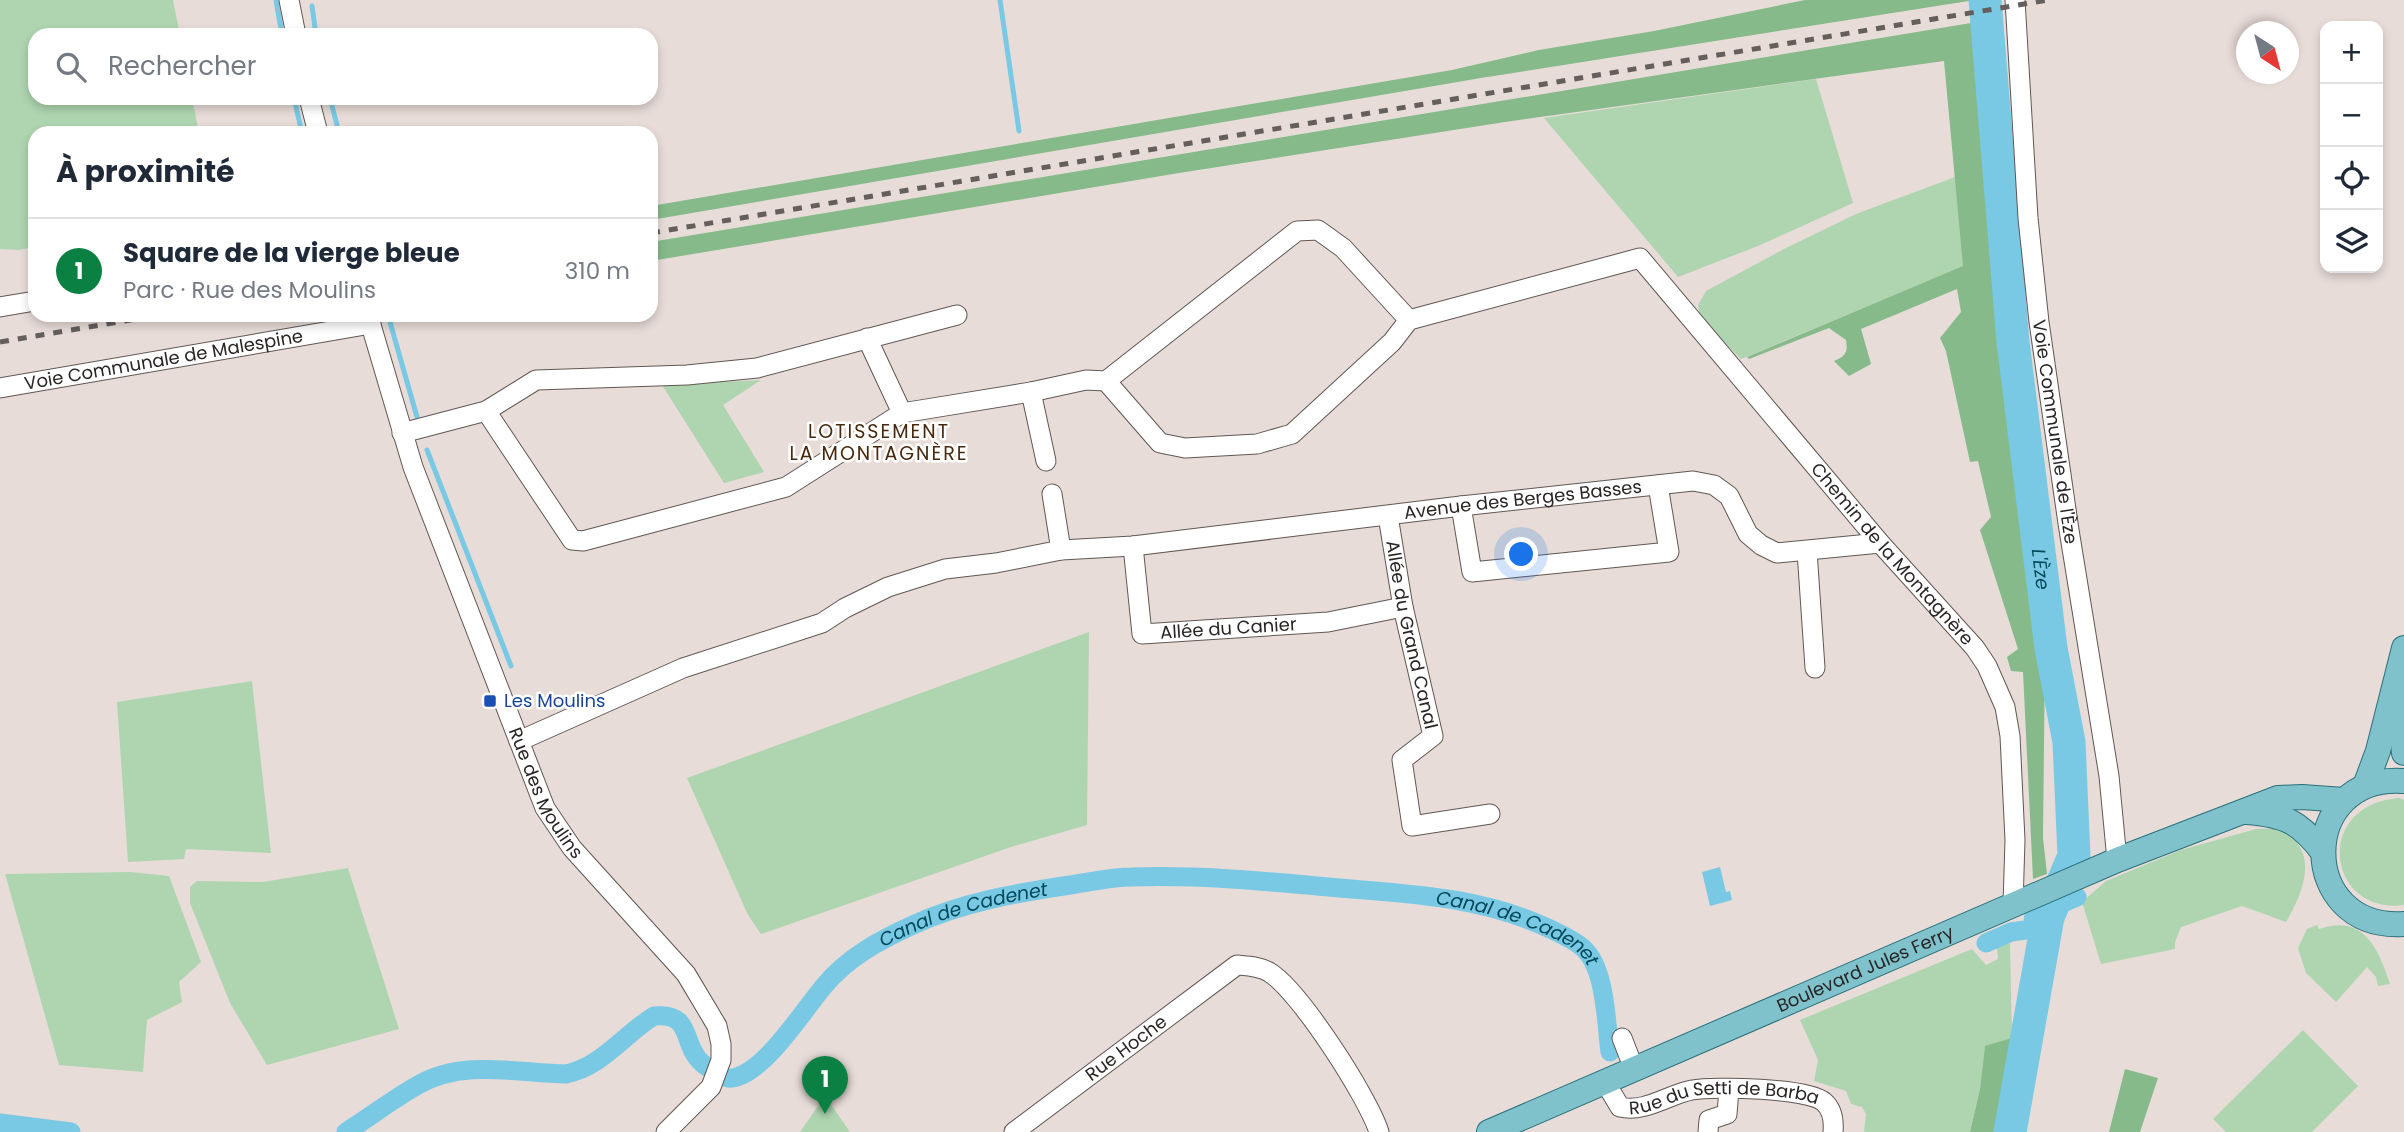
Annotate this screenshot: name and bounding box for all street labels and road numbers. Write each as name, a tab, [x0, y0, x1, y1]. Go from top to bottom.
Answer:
street label: Voie Communale de l'Èze	[2027, 318, 2084, 546]
street label: Voie Communale de Malespine	[22, 323, 305, 396]
street label: Chemin de la Montagnère	[1805, 457, 1980, 650]
street label: Avenue des Berges Basses	[1402, 474, 1643, 525]
street label: Allée du Grand Canal	[1380, 538, 1444, 731]
street label: Allée du Canier	[1159, 611, 1298, 645]
street label: Rue des Moulins	[503, 724, 589, 864]
street label: Boulevard Jules Ferry	[1773, 919, 1957, 1018]
street label: Rue Hoche	[1080, 1009, 1172, 1086]
street label: Rue du Setti de Barba	[1628, 1075, 1823, 1120]

